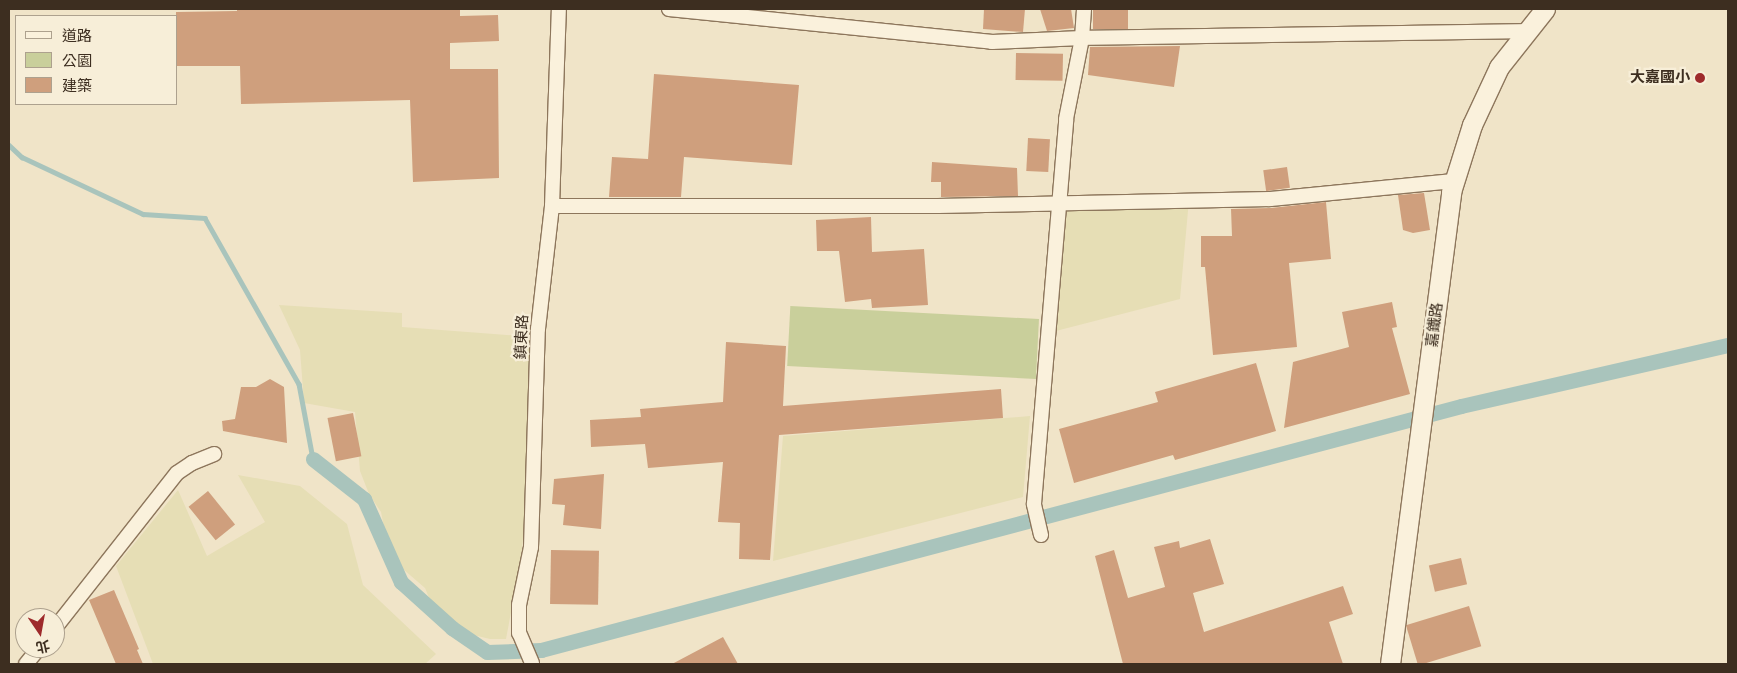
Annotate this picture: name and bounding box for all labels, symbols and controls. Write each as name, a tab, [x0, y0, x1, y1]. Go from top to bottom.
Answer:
legend	[15, 15, 178, 105]
text: 道路	[62, 27, 92, 45]
text: 公園	[62, 52, 92, 70]
place label: 大嘉國小	[1630, 69, 1690, 87]
marker: 大嘉國小	[1694, 72, 1706, 84]
text: 建築	[62, 77, 92, 95]
street label: 嘉鐵路	[1423, 302, 1447, 348]
street label: 鎮東路	[512, 314, 532, 360]
north arrow	[15, 608, 65, 658]
text: 北	[34, 637, 51, 656]

